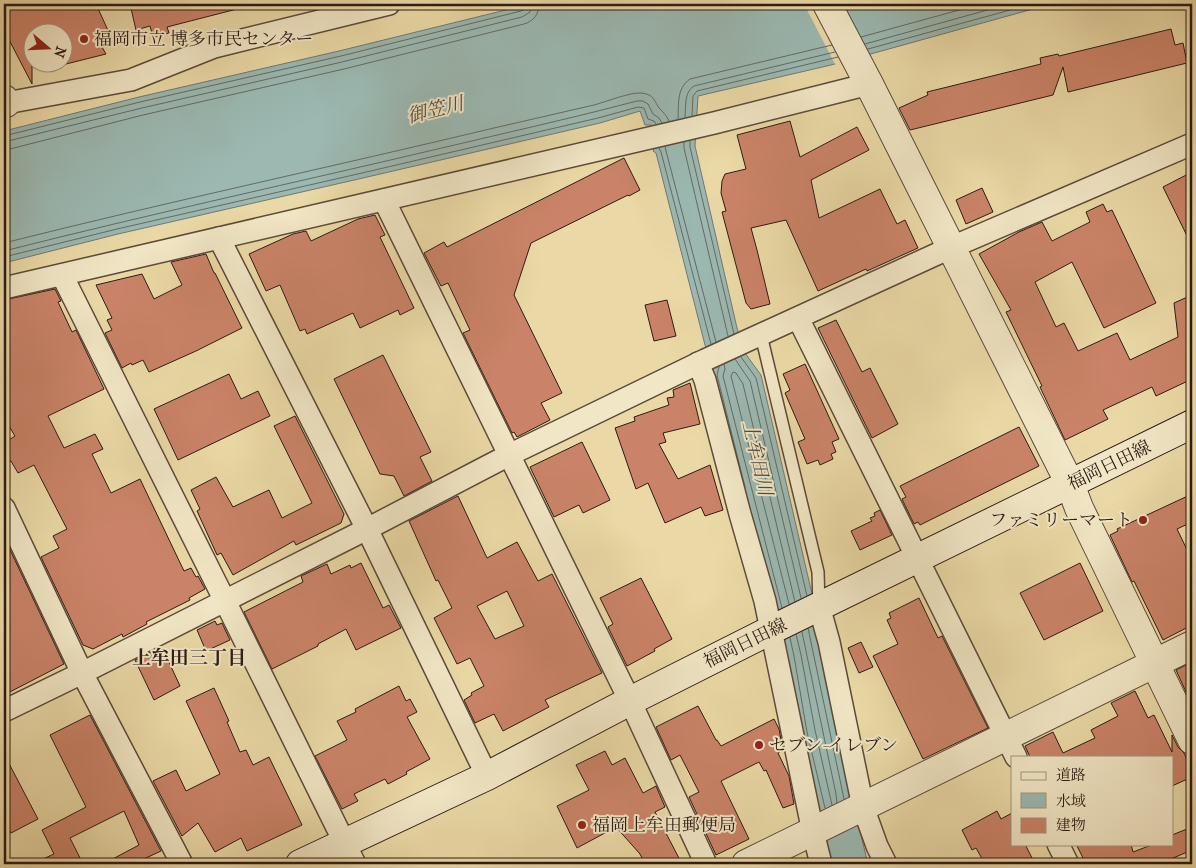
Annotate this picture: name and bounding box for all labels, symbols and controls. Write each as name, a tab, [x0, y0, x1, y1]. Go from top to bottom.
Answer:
north arrow	[22, 22, 72, 72]
place label: 福岡市立 博多市民センター	[94, 29, 313, 50]
marker: 福岡市立 博多市民センター	[78, 33, 90, 45]
text: N	[50, 44, 70, 60]
water label: 御笠川	[405, 92, 467, 128]
water label: 上牟田川	[738, 419, 777, 500]
street label: 福岡日田線	[1064, 436, 1154, 495]
place label: ファミリーマート	[989, 510, 1133, 531]
marker: ファミリーマート	[1137, 514, 1149, 526]
street label: 福岡日田線	[700, 614, 790, 673]
district label: 上牟田三丁目	[132, 647, 246, 669]
place label: セブン-イレブン	[769, 735, 898, 756]
marker: セブン-イレブン	[753, 739, 765, 751]
legend	[1011, 756, 1174, 846]
text: 道路	[1056, 766, 1086, 784]
text: 水域	[1056, 792, 1086, 810]
place label: 福岡上牟田郵便局	[592, 815, 736, 836]
text: 建物	[1056, 816, 1086, 834]
marker: 福岡上牟田郵便局	[576, 819, 588, 831]

